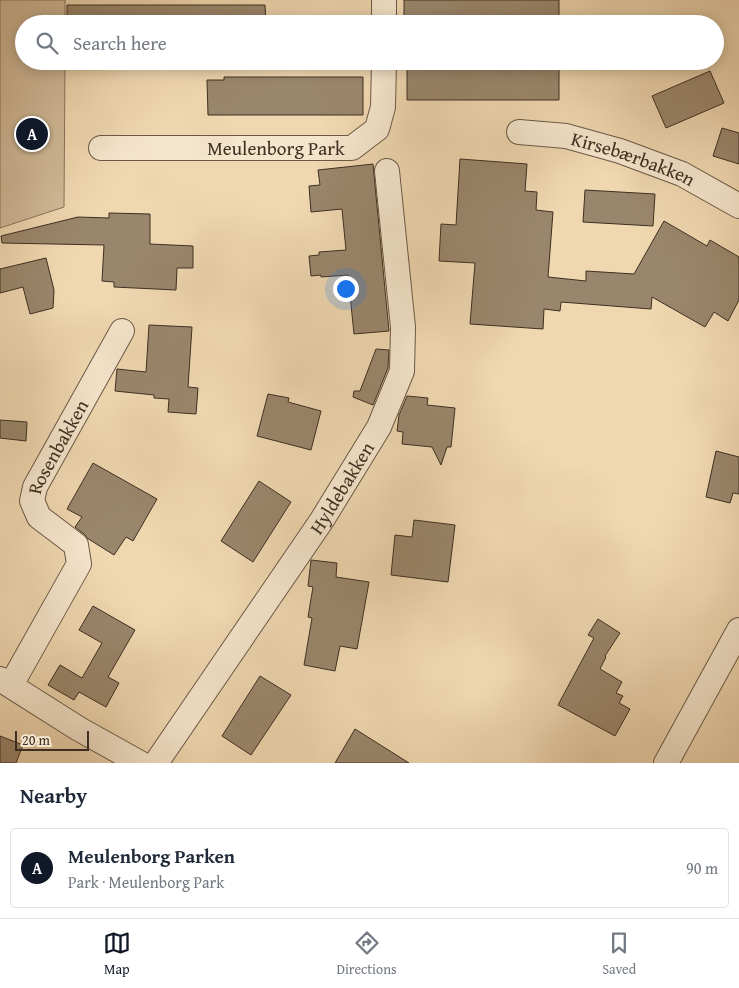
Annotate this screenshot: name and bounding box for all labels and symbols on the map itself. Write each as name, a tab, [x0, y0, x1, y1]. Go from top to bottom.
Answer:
pin: A	[16, 115, 48, 153]
street label: Kirsebærbakken	[568, 124, 701, 193]
street label: Meulenborg Park	[207, 134, 345, 162]
your location	[333, 276, 359, 302]
street label: Rosenbakken	[20, 394, 95, 497]
street label: Hyldebakken	[302, 436, 381, 540]
scale bar	[15, 728, 89, 751]

